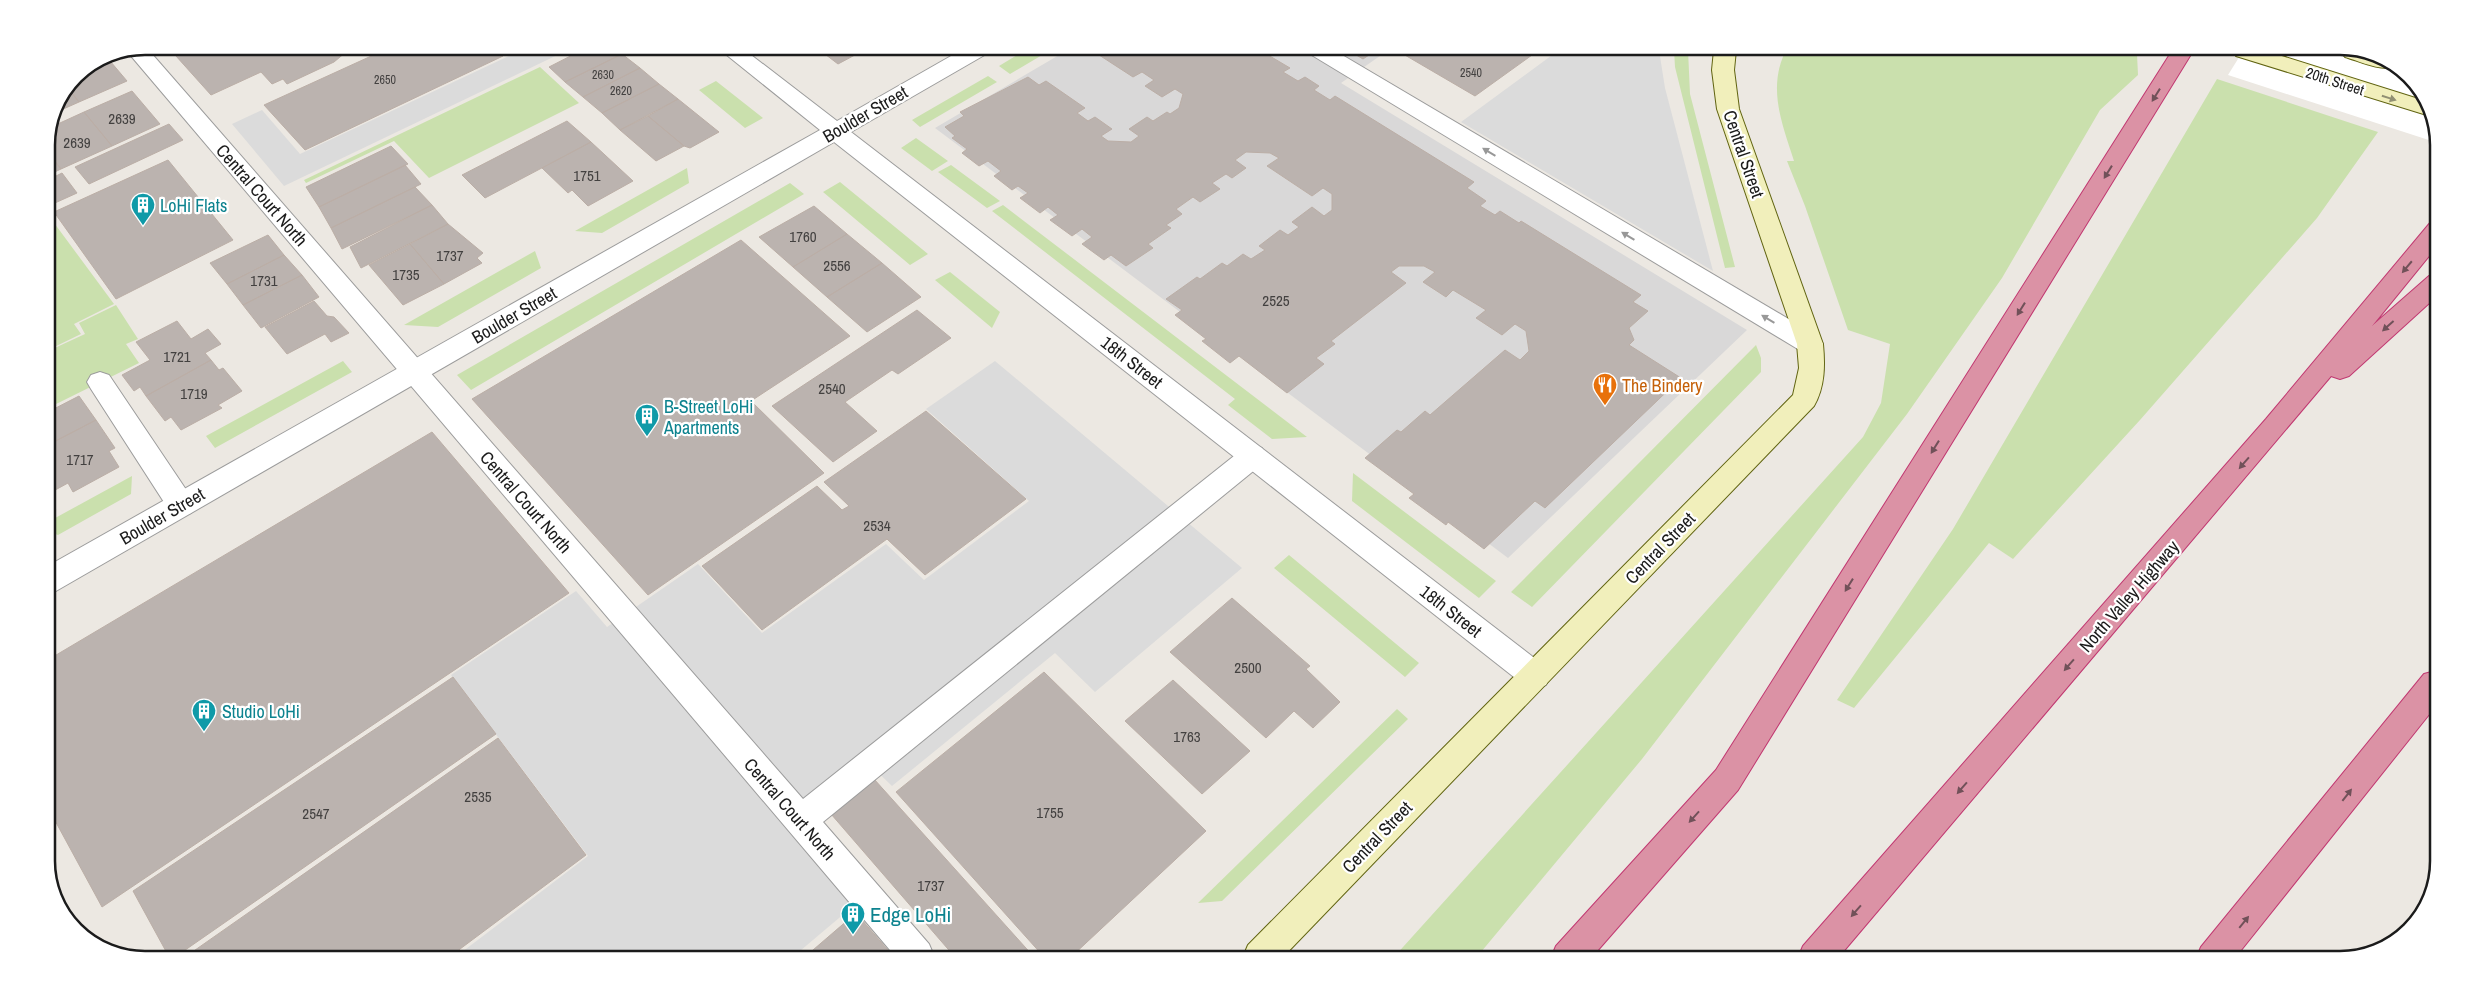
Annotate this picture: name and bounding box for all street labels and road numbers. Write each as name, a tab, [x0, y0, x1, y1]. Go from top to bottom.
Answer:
street label: 20th Street	[2303, 62, 2367, 100]
street label: Boulder Street	[818, 80, 912, 148]
street label: Central Street	[1717, 107, 1771, 201]
street label: Central Court North	[211, 139, 313, 251]
street label: Boulder Street	[467, 281, 561, 349]
street label: 18th Street	[1096, 330, 1168, 394]
street label: Central Court North	[475, 446, 577, 558]
street label: Boulder Street	[115, 482, 209, 550]
street label: Central Street	[1619, 507, 1701, 589]
street label: North Valley Highway	[2073, 534, 2185, 657]
street label: 18th Street	[1415, 579, 1487, 643]
street label: Central Court North	[739, 753, 841, 865]
street label: Central Street	[1336, 796, 1418, 878]

